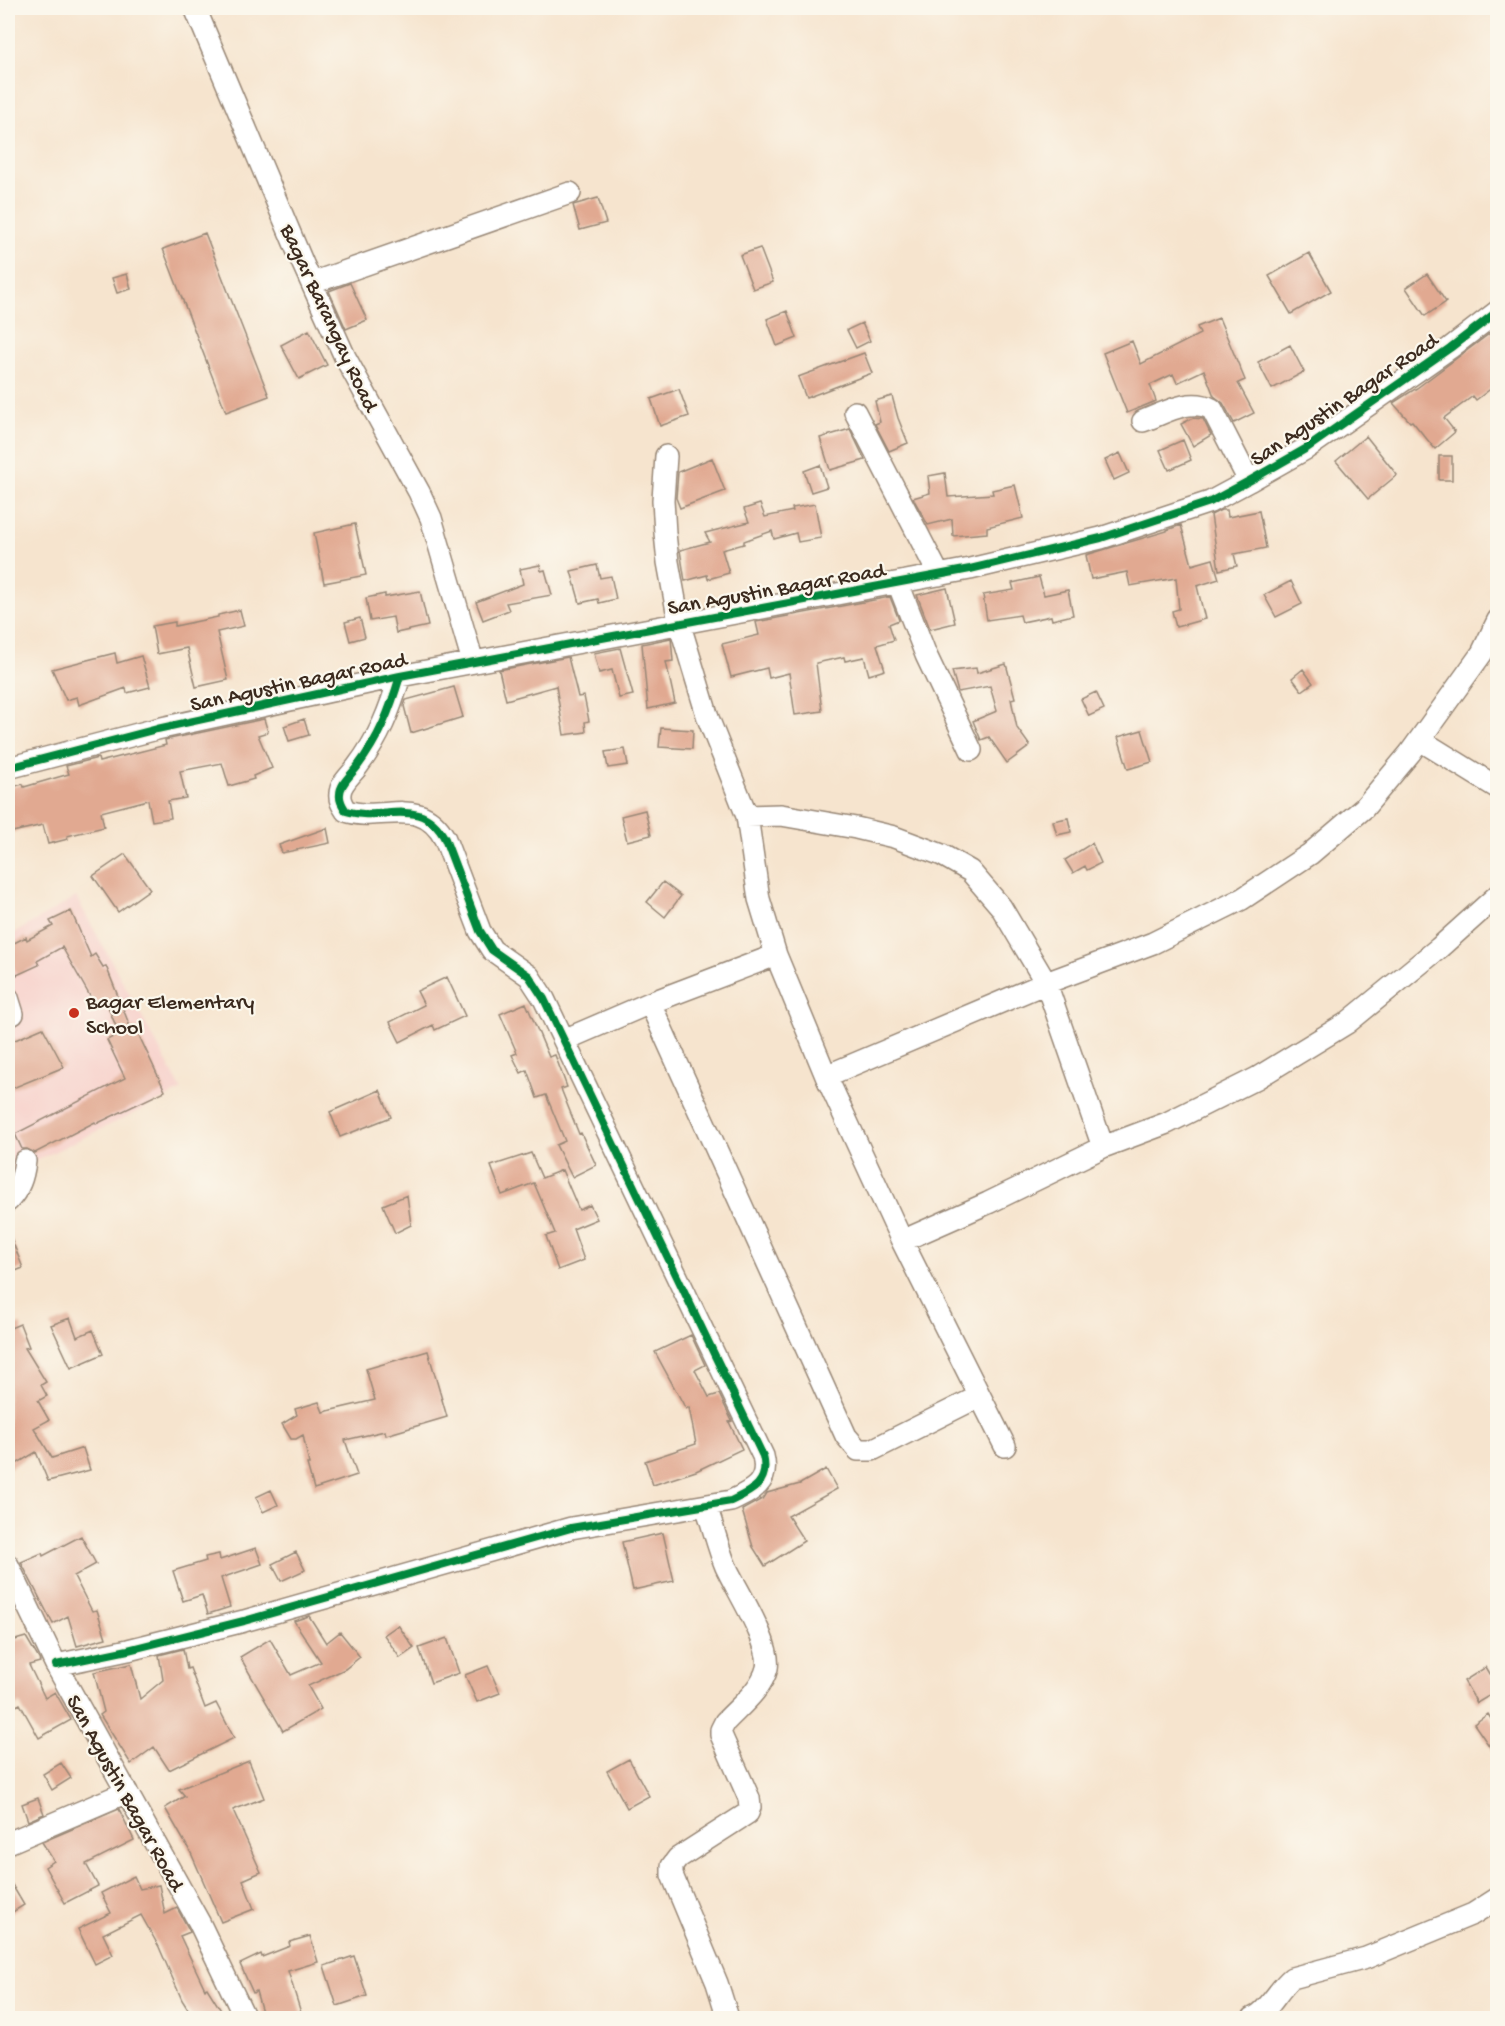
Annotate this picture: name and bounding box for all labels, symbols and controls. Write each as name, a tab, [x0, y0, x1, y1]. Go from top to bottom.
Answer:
street label: Bagar Barangay Road	[272, 220, 383, 419]
street label: San Agustin Bagar Road	[1247, 328, 1446, 474]
street label: San Agustin Bagar Road	[666, 559, 890, 623]
street label: San Agustin Bagar Road	[188, 648, 412, 720]
place label: Bagar Elementary School	[85, 991, 255, 1042]
marker: Bagar Elementary School	[67, 1006, 81, 1020]
street label: San Agustin Bagar Road	[59, 1691, 189, 1899]

